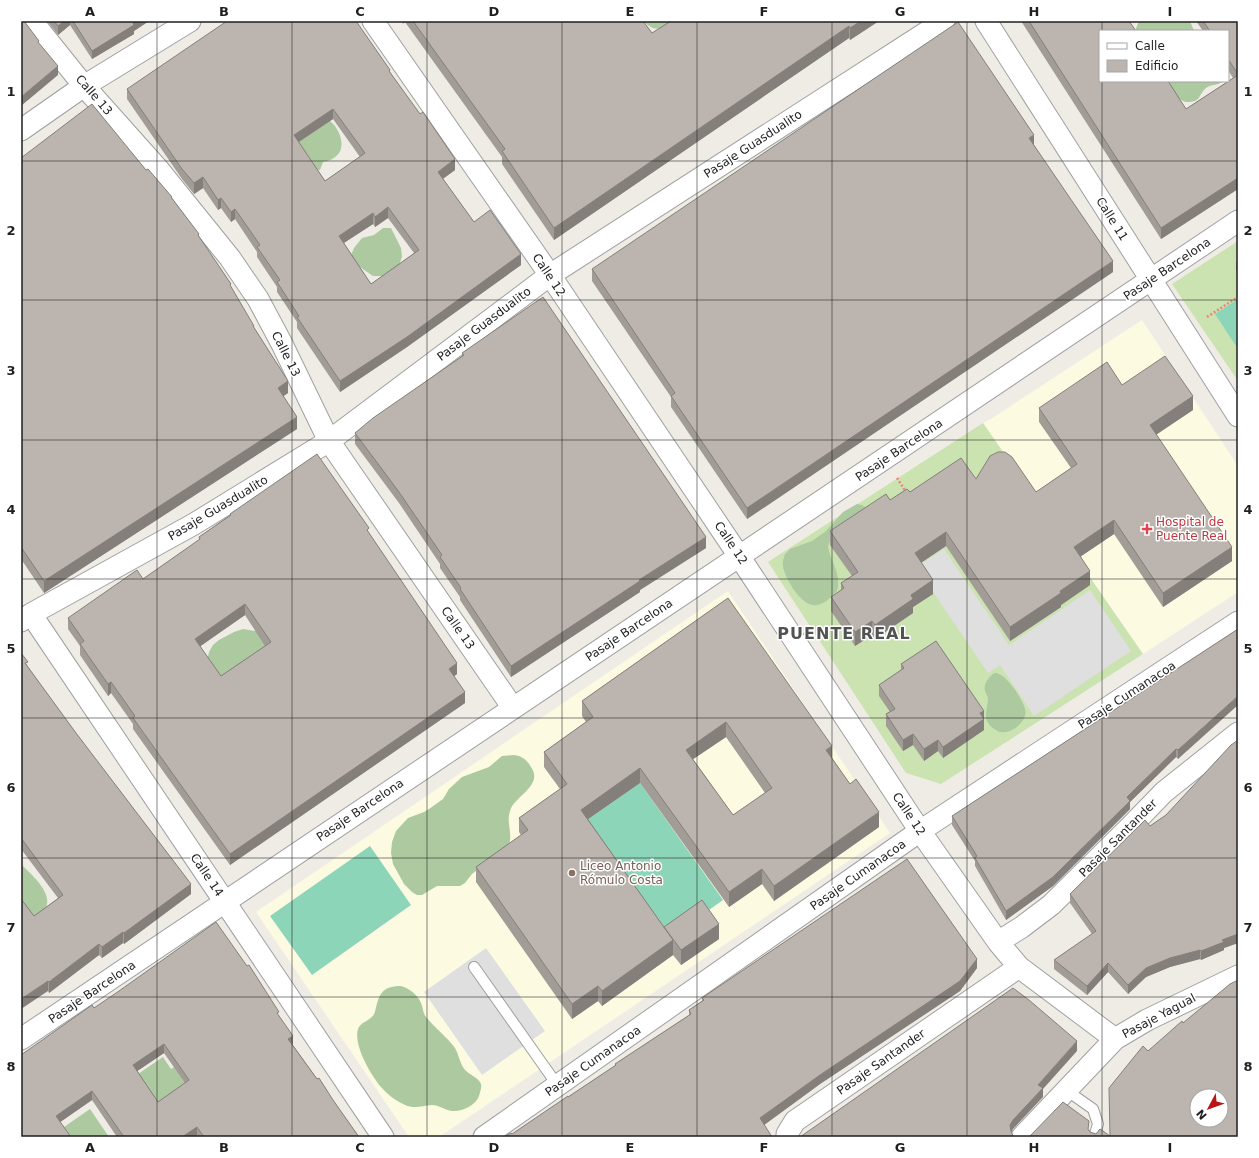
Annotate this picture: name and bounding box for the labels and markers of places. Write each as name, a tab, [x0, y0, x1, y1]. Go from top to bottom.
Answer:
place label: Hospital de Puente Real	[1156, 515, 1227, 543]
marker: Hospital de Puente Real	[1141, 523, 1153, 535]
place label: Liceo Antonio Rómulo Costa	[580, 859, 663, 887]
marker: Liceo Antonio Rómulo Costa	[567, 868, 577, 878]

